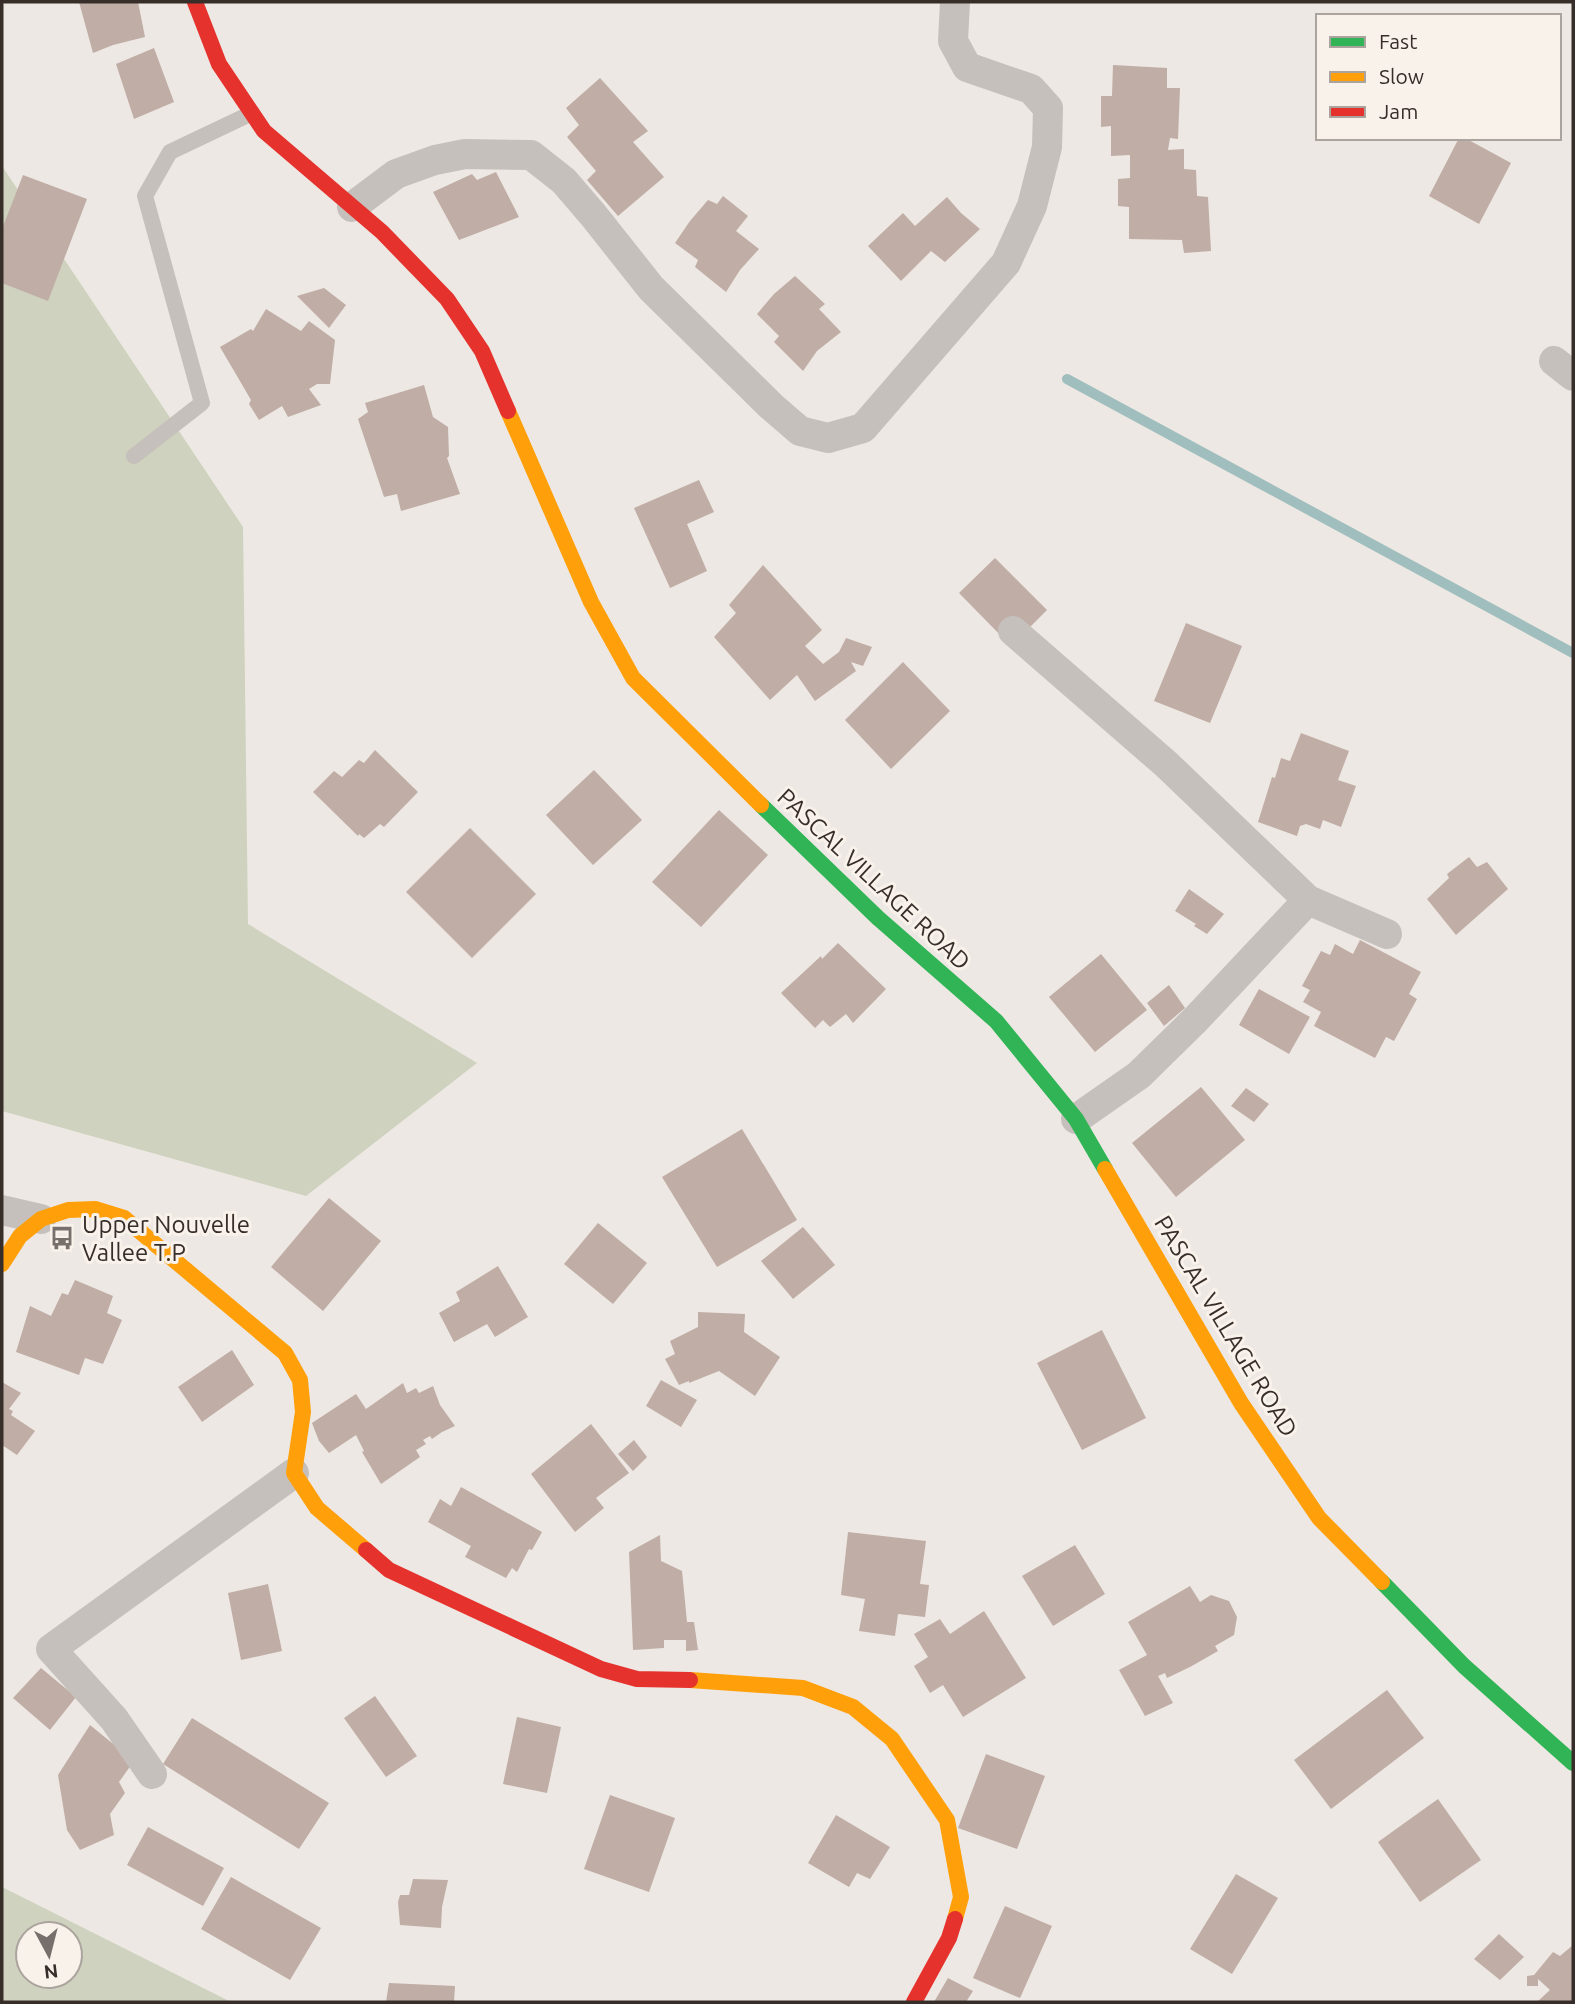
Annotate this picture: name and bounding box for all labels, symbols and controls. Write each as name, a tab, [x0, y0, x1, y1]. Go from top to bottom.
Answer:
legend	[1316, 14, 1561, 140]
text: Fast	[1379, 29, 1417, 53]
text: Slow	[1379, 64, 1424, 88]
text: Jam	[1379, 99, 1418, 123]
street label: PASCAL VILLAGE ROAD	[772, 783, 976, 975]
place label: Upper Nouvelle Vallee T.P	[82, 1211, 250, 1266]
street label: PASCAL VILLAGE ROAD	[1149, 1211, 1303, 1441]
bus stop icon: Upper Nouvelle Vallee T.P	[48, 1224, 76, 1252]
north arrow	[14, 1920, 84, 1990]
text: N	[43, 1960, 59, 1984]

